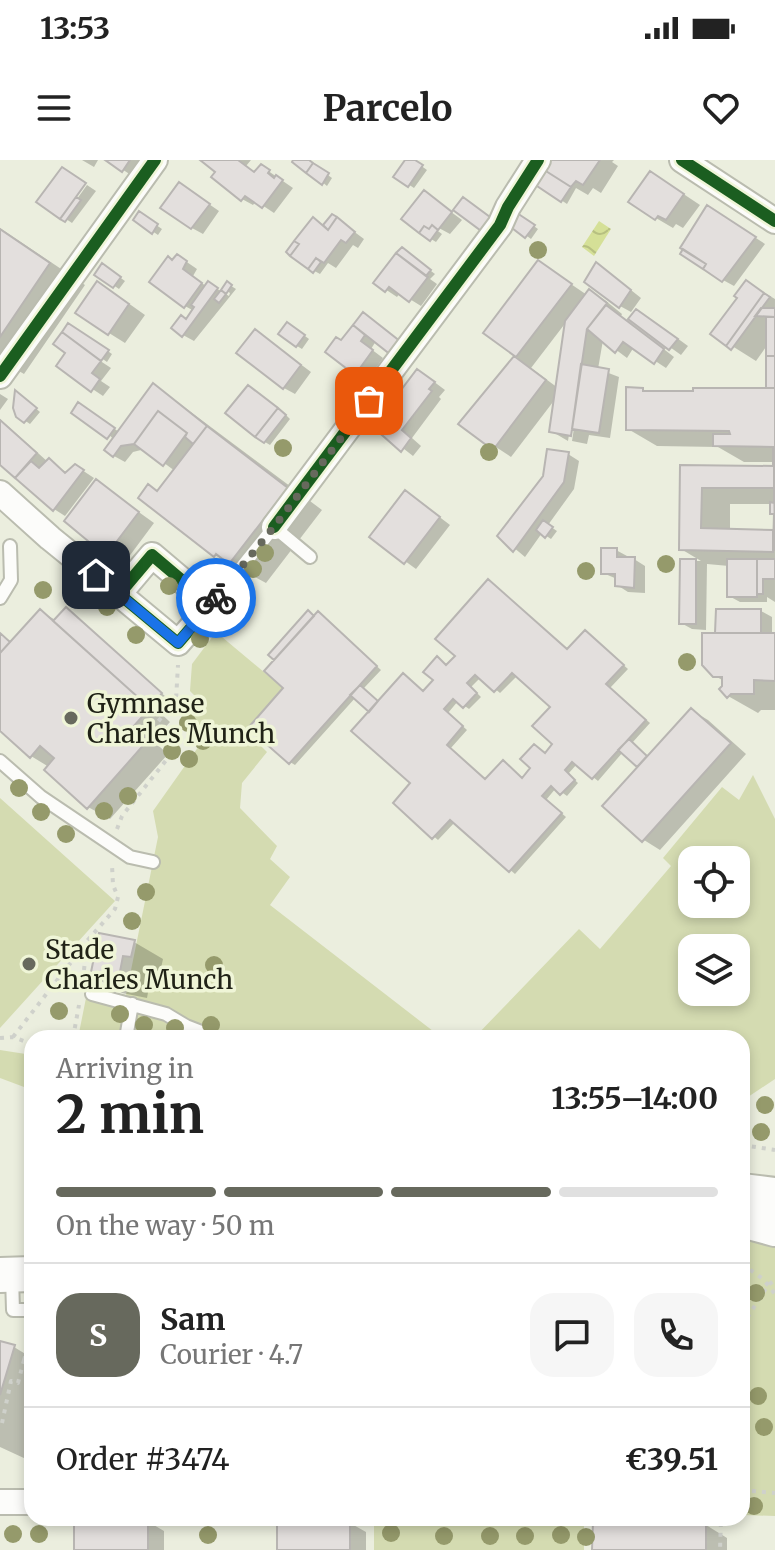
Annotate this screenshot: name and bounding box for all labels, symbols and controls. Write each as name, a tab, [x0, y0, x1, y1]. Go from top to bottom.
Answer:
text: 13:53	[40, 9, 110, 47]
icon: menu	[32, 86, 76, 130]
text: Parcelo	[322, 86, 453, 131]
icon: heart	[699, 86, 743, 130]
pin	[335, 367, 403, 435]
icon: bag	[347, 379, 391, 423]
pin	[62, 541, 130, 609]
icon: home	[74, 553, 118, 597]
courier	[176, 558, 256, 638]
icon: bike	[194, 576, 238, 620]
place label: Gymnase Charles Munch	[87, 687, 275, 750]
marker: Gymnase Charles Munch	[62, 709, 80, 727]
map controls	[678, 846, 750, 1006]
button: locate	[678, 846, 750, 918]
place label: Stade Charles Munch	[45, 933, 233, 996]
button: layers	[678, 934, 750, 1006]
marker: Stade Charles Munch	[20, 955, 38, 973]
text: Arriving in	[56, 1052, 194, 1085]
text: 13:55–14:00	[551, 1079, 718, 1117]
text: 2 min	[56, 1082, 204, 1147]
text: On the way · 50 m	[56, 1209, 275, 1242]
button: chat	[530, 1293, 614, 1377]
button: phone	[634, 1293, 718, 1377]
text: Sam	[160, 1300, 225, 1338]
text: S	[89, 1316, 107, 1354]
text: Courier · 4.7	[160, 1338, 303, 1371]
text: Order #3474	[56, 1440, 229, 1478]
text: €39.51	[625, 1440, 718, 1478]

